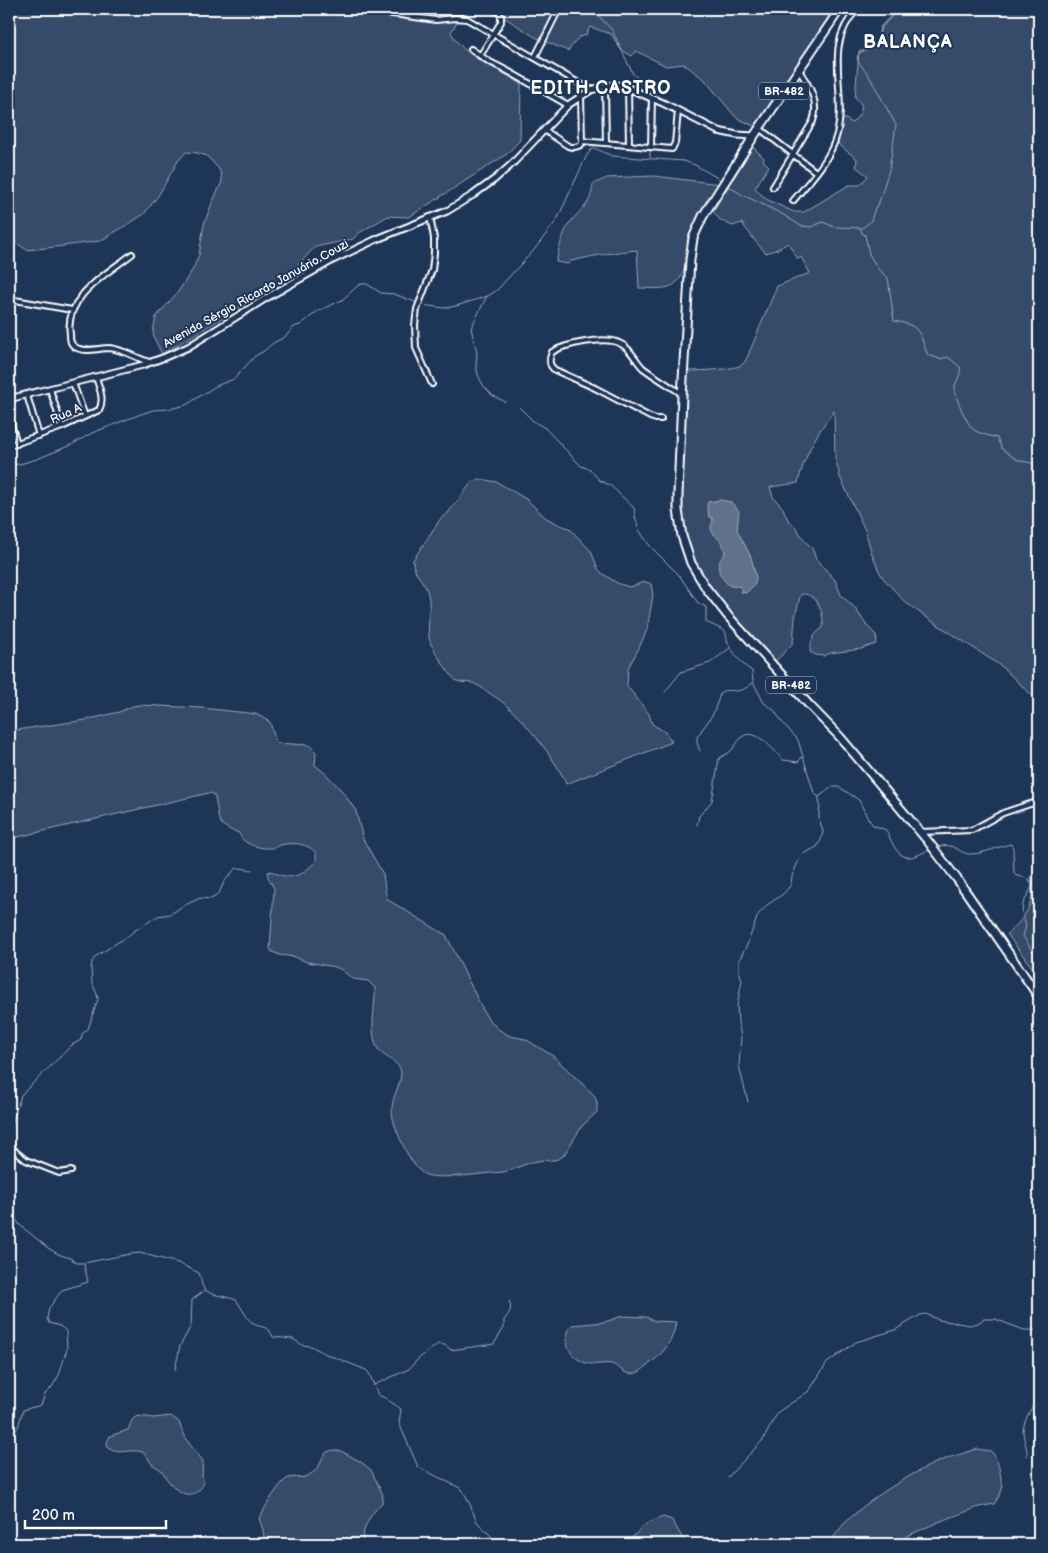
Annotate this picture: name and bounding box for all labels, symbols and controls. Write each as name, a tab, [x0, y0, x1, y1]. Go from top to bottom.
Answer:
district label: BALANÇA	[863, 32, 953, 53]
district label: EDITH CASTRO	[531, 78, 671, 99]
road number: BR-482	[759, 82, 809, 100]
street label: Avenida Sérgio Ricardo Januário Couzi	[161, 236, 352, 351]
street label: Rua A	[48, 400, 85, 427]
road number: BR-482	[766, 676, 816, 694]
scale bar	[25, 1498, 166, 1530]
text: 200 m	[32, 1506, 75, 1525]

